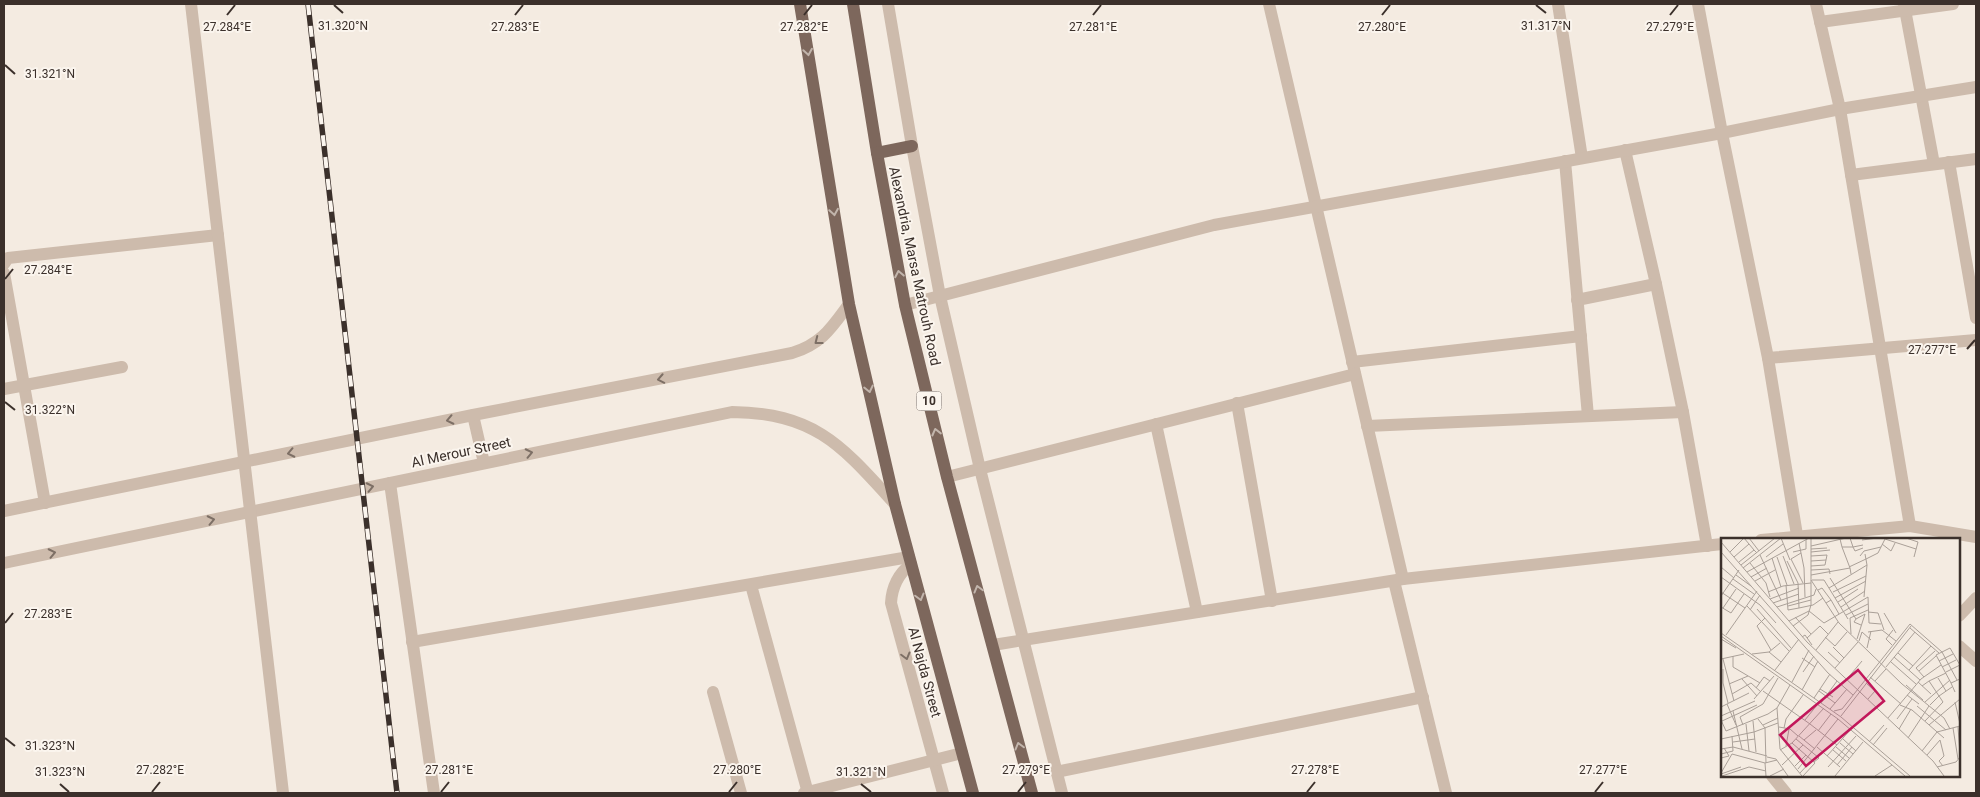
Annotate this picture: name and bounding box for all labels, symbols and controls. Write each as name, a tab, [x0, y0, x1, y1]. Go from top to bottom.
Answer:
text: 31.320°N	[318, 19, 368, 33]
text: 31.317°N	[1521, 19, 1571, 33]
text: 27.284°E	[203, 20, 251, 34]
text: 27.283°E	[491, 20, 539, 34]
text: 27.282°E	[780, 20, 828, 34]
text: 27.281°E	[1069, 20, 1117, 34]
text: 27.280°E	[1358, 20, 1406, 34]
text: 27.279°E	[1646, 20, 1694, 34]
one-way arrow	[802, 47, 812, 56]
text: 31.321°N	[25, 67, 75, 81]
street label: Alexandria, Marsa Matrouh Road	[886, 165, 944, 367]
one-way arrow	[828, 208, 838, 217]
text: 27.284°E	[24, 263, 72, 277]
one-way arrow	[895, 269, 905, 278]
one-way arrow	[815, 335, 824, 343]
text: 27.277°E	[1908, 343, 1956, 357]
one-way arrow	[657, 373, 666, 383]
one-way arrow	[863, 384, 874, 393]
road number: 10	[916, 392, 942, 411]
text: 31.322°N	[25, 403, 75, 417]
one-way arrow	[446, 414, 455, 425]
one-way arrow	[931, 427, 942, 436]
street label: Al Merour Street	[410, 434, 513, 470]
one-way arrow	[287, 447, 296, 458]
one-way arrow	[524, 449, 533, 459]
one-way arrow	[365, 482, 374, 493]
one-way arrow	[206, 515, 215, 526]
inset map	[1721, 538, 1960, 777]
one-way arrow	[47, 548, 56, 558]
one-way arrow	[973, 586, 983, 594]
one-way arrow	[915, 593, 925, 601]
text: 27.283°E	[24, 607, 72, 621]
street label: Al Najda Street	[905, 625, 945, 719]
one-way arrow	[900, 652, 911, 661]
text: 31.323°N	[25, 739, 75, 753]
one-way arrow	[1015, 743, 1025, 751]
text: 27.282°E	[136, 763, 184, 777]
text: 27.281°E	[425, 763, 473, 777]
text: 27.280°E	[713, 763, 761, 777]
text: 27.279°E	[1002, 763, 1050, 777]
text: 27.278°E	[1291, 763, 1339, 777]
text: 27.277°E	[1579, 763, 1627, 777]
text: 31.323°N	[35, 765, 85, 779]
text: 31.321°N	[836, 765, 886, 779]

